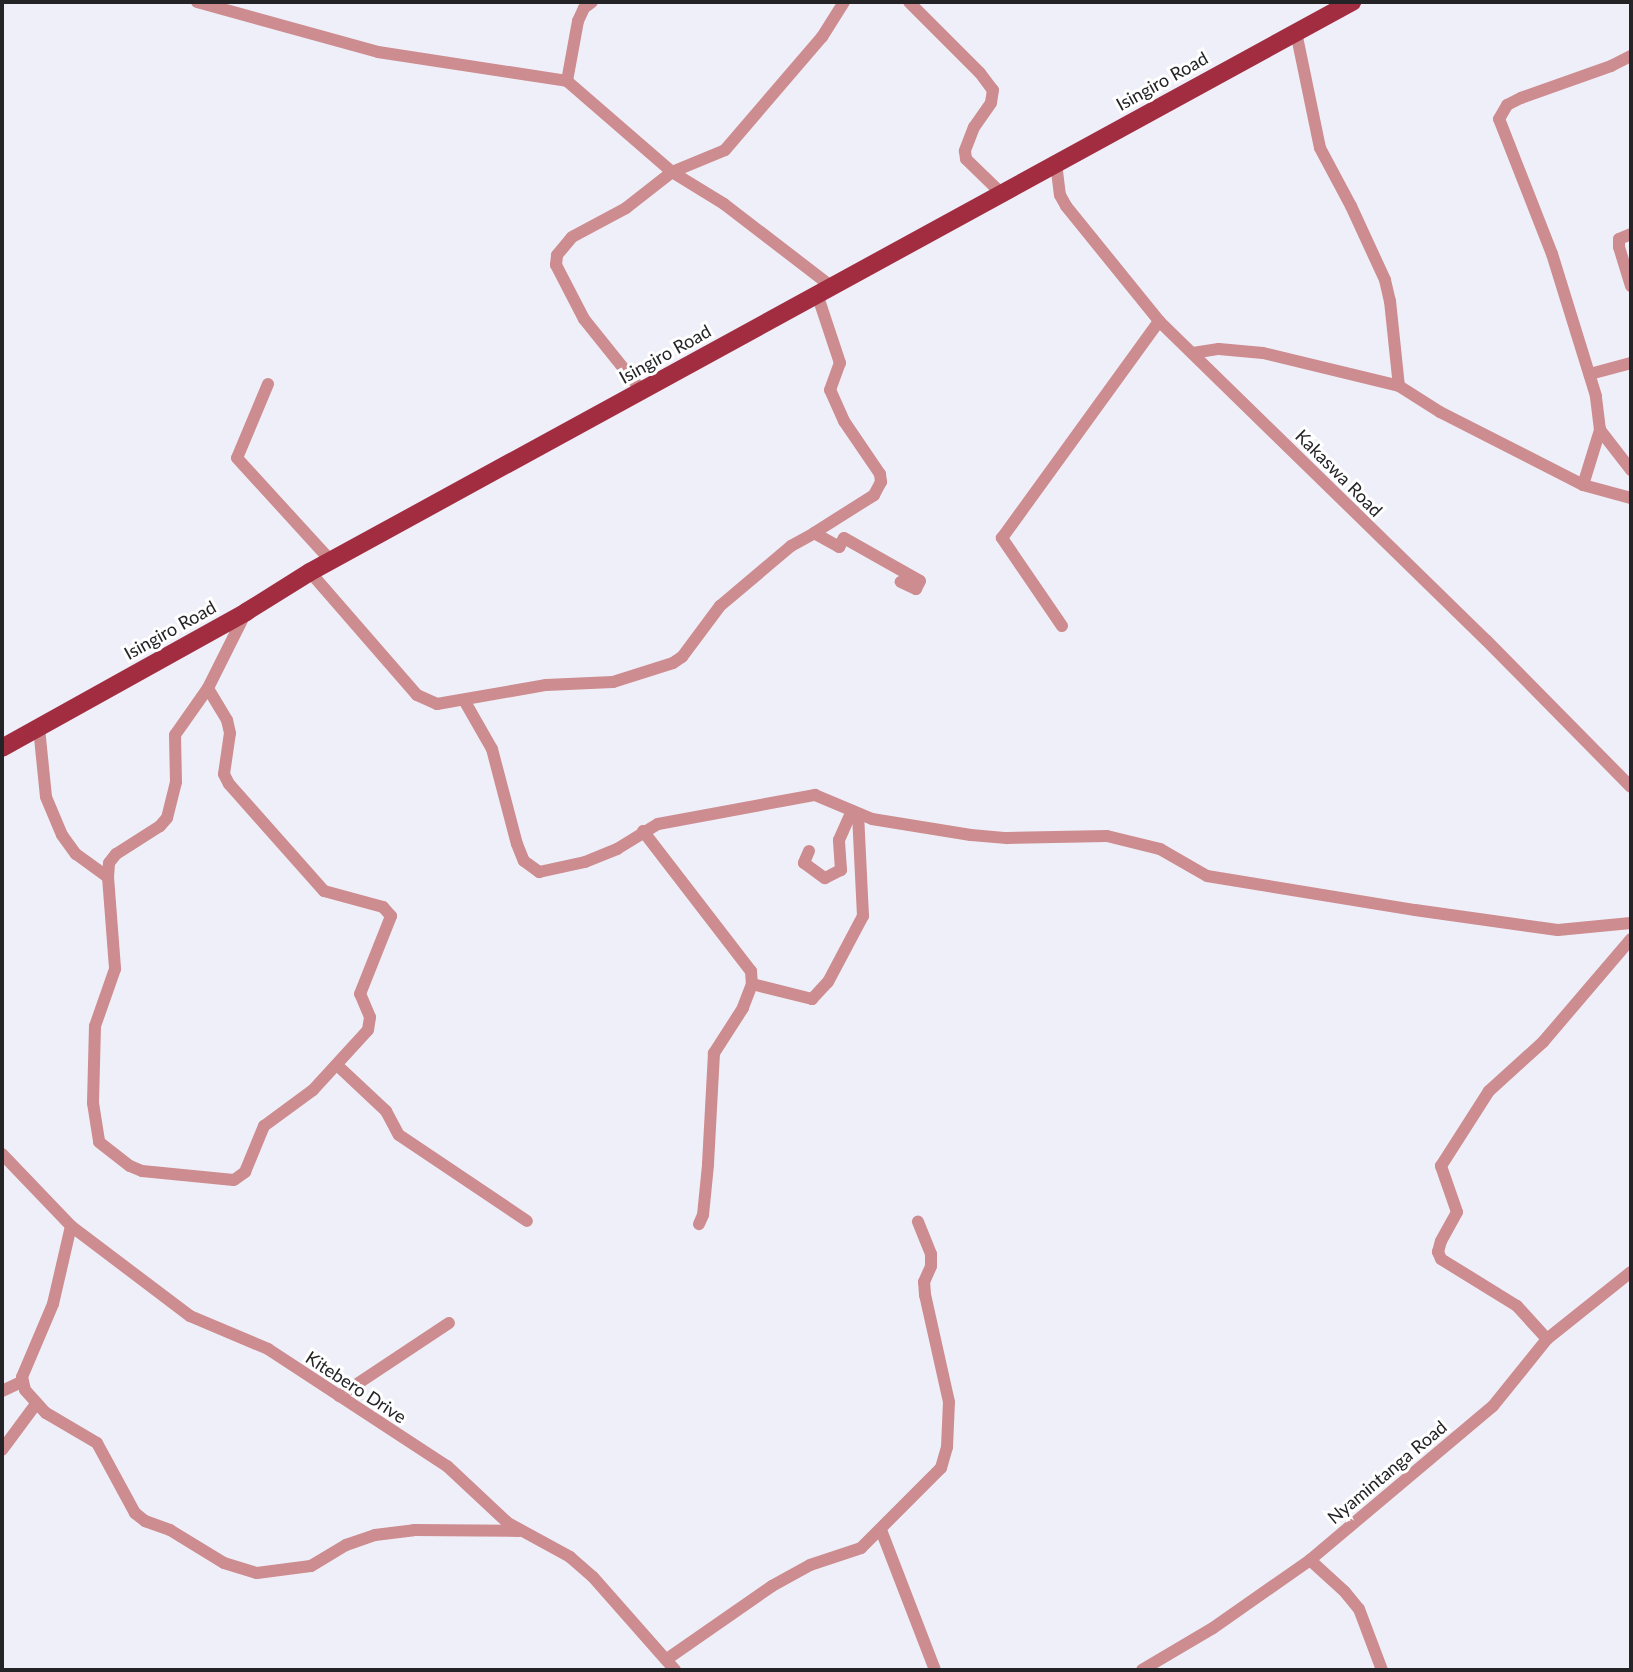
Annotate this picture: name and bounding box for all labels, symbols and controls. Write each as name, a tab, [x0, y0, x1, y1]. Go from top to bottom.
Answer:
street label: Isingiro Road	[1112, 47, 1212, 115]
street label: Isingiro Road	[615, 320, 715, 388]
street label: Kakaswa Road	[1291, 425, 1387, 521]
street label: Isingiro Road	[120, 596, 220, 664]
street label: Kitebero Drive	[302, 1346, 410, 1428]
street label: Nyamintanga Road	[1323, 1416, 1451, 1528]

